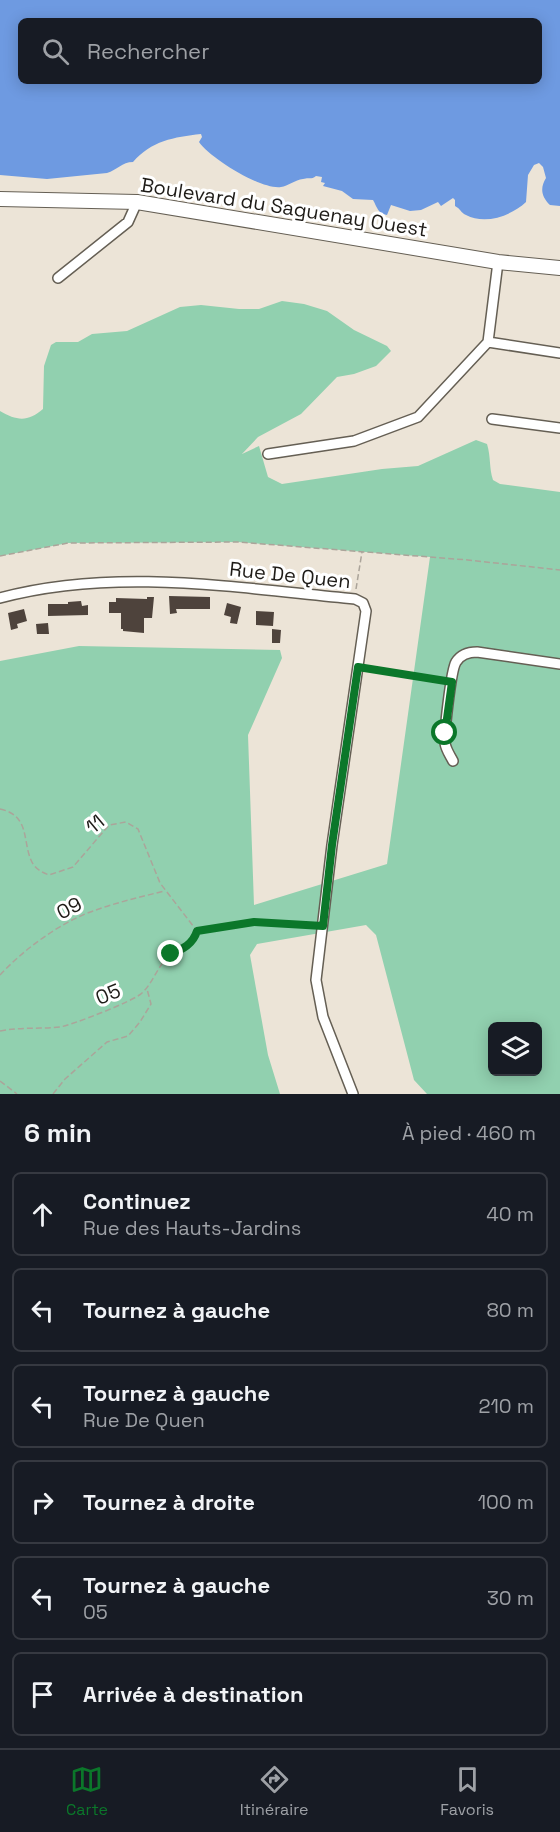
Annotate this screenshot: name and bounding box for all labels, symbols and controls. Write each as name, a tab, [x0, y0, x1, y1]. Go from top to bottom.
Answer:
search box	[18, 18, 542, 84]
icon: search	[39, 35, 72, 68]
text: Rechercher	[87, 37, 209, 65]
street label: Boulevard du Saguenay Ouest	[139, 171, 429, 243]
street label: Rue De Quen	[228, 556, 352, 594]
route start	[431, 719, 457, 745]
street label: 11	[80, 809, 110, 839]
street label: 09	[52, 891, 86, 925]
route end	[157, 940, 183, 966]
street label: 05	[92, 977, 124, 1011]
map controls	[488, 1022, 542, 1076]
button: layers	[488, 1022, 542, 1076]
text: 6 min	[24, 1116, 92, 1150]
text: À pied · 460 m	[402, 1120, 536, 1146]
text: Continuez	[83, 1187, 191, 1215]
icon: ahead	[26, 1198, 59, 1231]
text: 40 m	[486, 1201, 534, 1227]
text: Rue des Hauts-Jardins	[83, 1215, 301, 1241]
icon: left	[26, 1294, 59, 1327]
text: Tournez à gauche	[83, 1296, 270, 1324]
text: 80 m	[486, 1297, 534, 1323]
text: Tournez à gauche	[83, 1379, 270, 1407]
icon: left	[26, 1390, 59, 1423]
text: 210 m	[478, 1393, 534, 1419]
text: Rue De Quen	[83, 1407, 205, 1433]
icon: right	[26, 1486, 59, 1519]
text: Tournez à droite	[83, 1488, 255, 1516]
text: 100 m	[478, 1489, 534, 1515]
text: Tournez à gauche	[83, 1571, 270, 1599]
icon: left	[26, 1582, 59, 1615]
text: 30 m	[487, 1585, 534, 1611]
text: 05	[83, 1599, 108, 1625]
icon: arrive	[26, 1678, 59, 1711]
text: Arrivée à destination	[83, 1680, 304, 1708]
tab: Carte	[66, 1763, 108, 1820]
tab: Itinéraire	[240, 1763, 308, 1820]
tab: Favoris	[440, 1763, 494, 1820]

